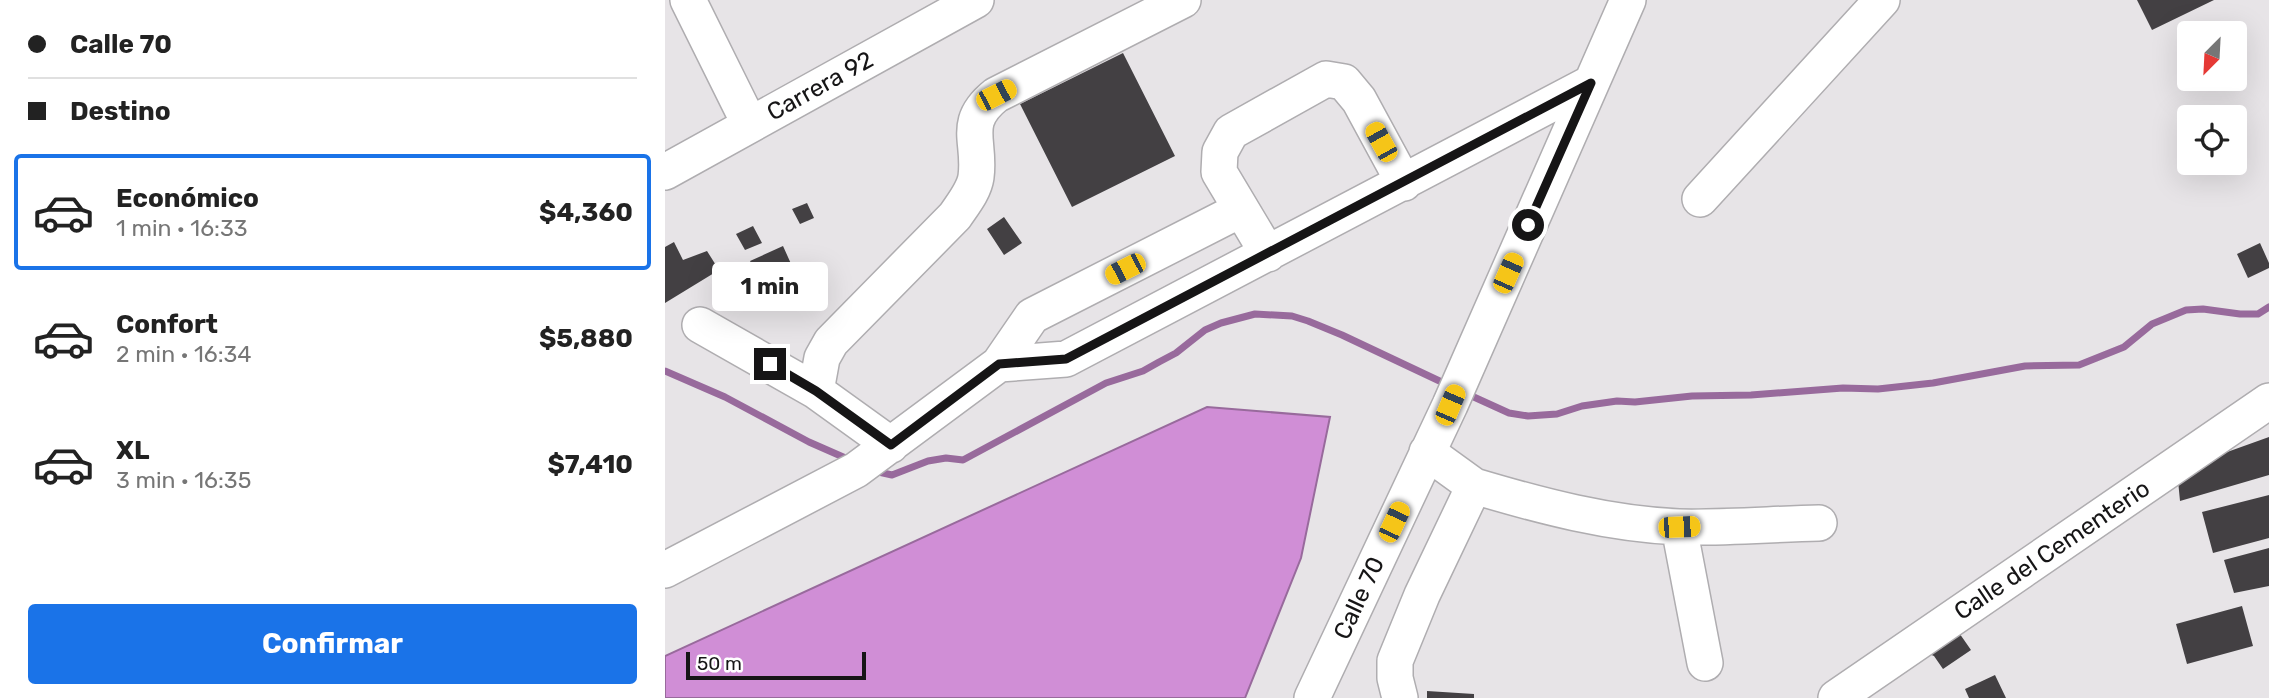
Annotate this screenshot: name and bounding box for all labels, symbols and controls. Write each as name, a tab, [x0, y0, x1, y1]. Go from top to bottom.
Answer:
north arrow	[2177, 21, 2247, 91]
map controls	[2177, 21, 2247, 175]
text: Calle 70	[70, 29, 172, 60]
street label: Carrera 92	[762, 45, 878, 127]
car	[973, 76, 1020, 114]
text: Destino	[70, 96, 171, 127]
button: locate	[2177, 105, 2247, 175]
car	[1362, 119, 1401, 165]
icon: car	[32, 181, 95, 244]
text: Económico	[116, 183, 259, 214]
text: $4,360	[539, 197, 633, 228]
route start	[1512, 209, 1544, 241]
text: 1 min · 16:33	[116, 214, 248, 242]
car	[1102, 250, 1149, 288]
car	[1490, 250, 1527, 296]
callout: 1 min	[712, 262, 828, 312]
text: 1 min	[741, 272, 799, 300]
icon: car	[32, 307, 95, 370]
text: Confort	[116, 309, 218, 340]
text: $5,880	[539, 323, 633, 354]
text: 2 min · 16:34	[116, 340, 252, 368]
route end	[754, 348, 786, 380]
car	[1433, 382, 1468, 428]
icon: car	[32, 433, 95, 496]
text: XL	[116, 435, 149, 466]
text: $7,410	[547, 449, 633, 480]
text: 3 min · 16:35	[116, 466, 251, 494]
street label: Calle del Cementerio	[1949, 474, 2155, 626]
car	[1376, 499, 1413, 545]
car	[1658, 516, 1701, 538]
street label: Calle 70	[1328, 552, 1390, 644]
button: Confirmar	[28, 604, 637, 684]
scale bar	[686, 649, 866, 681]
text: 50 m	[697, 652, 742, 675]

